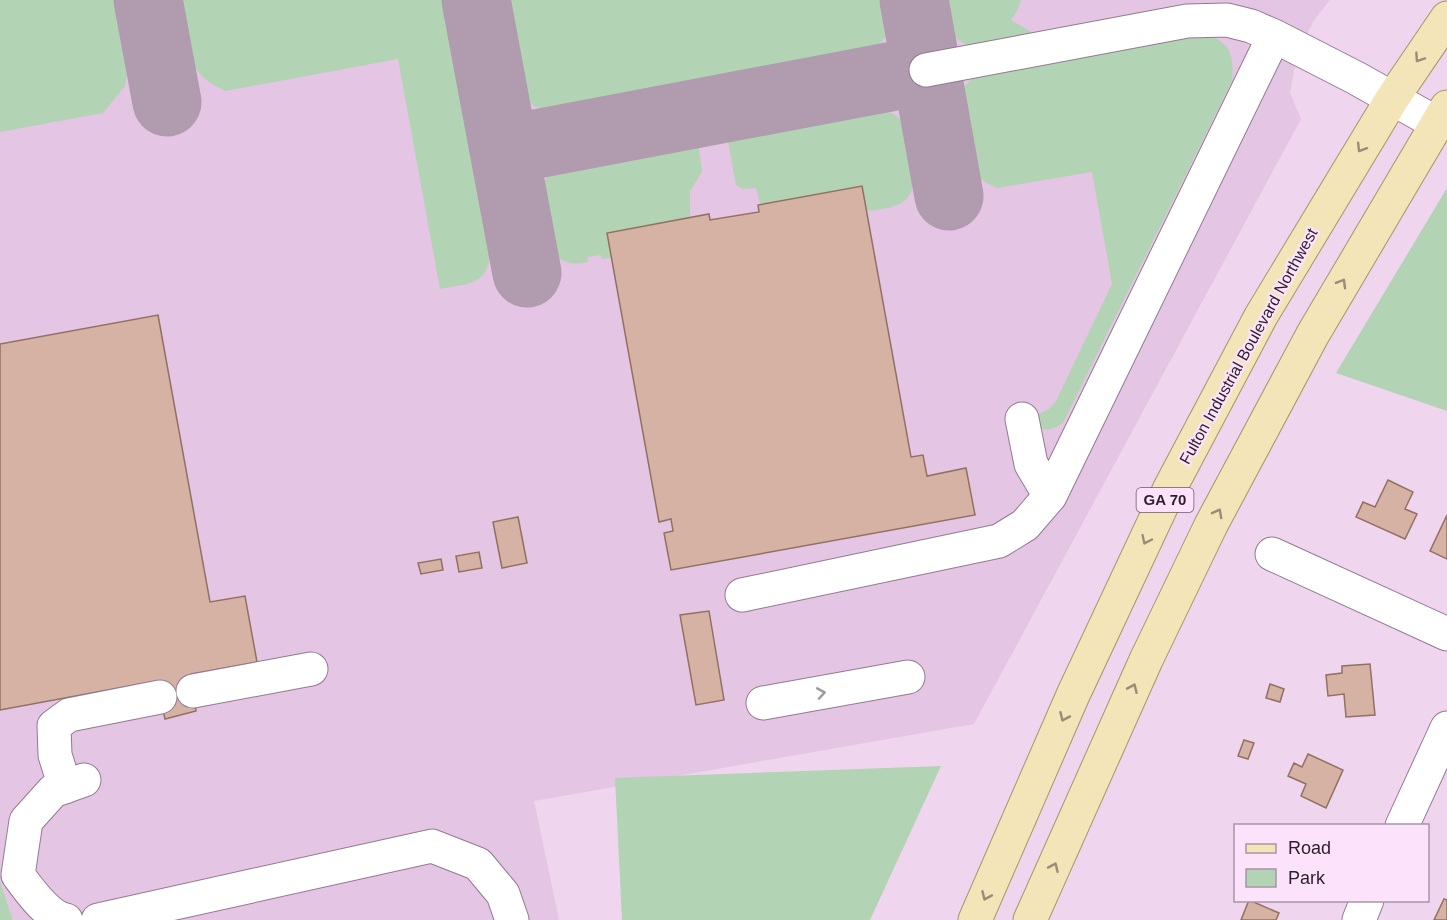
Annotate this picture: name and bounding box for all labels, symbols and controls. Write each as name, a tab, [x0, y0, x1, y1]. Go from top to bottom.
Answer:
one-way arrow	[1415, 52, 1426, 63]
one-way arrow	[1356, 142, 1368, 152]
street label: Fulton Industrial Boulevard Northwest	[1176, 225, 1321, 467]
one-way arrow	[1335, 279, 1347, 289]
road number: GA 70	[1136, 488, 1194, 512]
one-way arrow	[1211, 509, 1222, 519]
one-way arrow	[1141, 534, 1153, 545]
one-way arrow	[1126, 684, 1138, 695]
one-way arrow	[816, 687, 826, 700]
one-way arrow	[1059, 711, 1071, 722]
legend	[1234, 824, 1429, 902]
text: Road	[1288, 838, 1331, 858]
one-way arrow	[1047, 862, 1059, 873]
text: Park	[1288, 868, 1326, 888]
one-way arrow	[981, 889, 993, 900]

